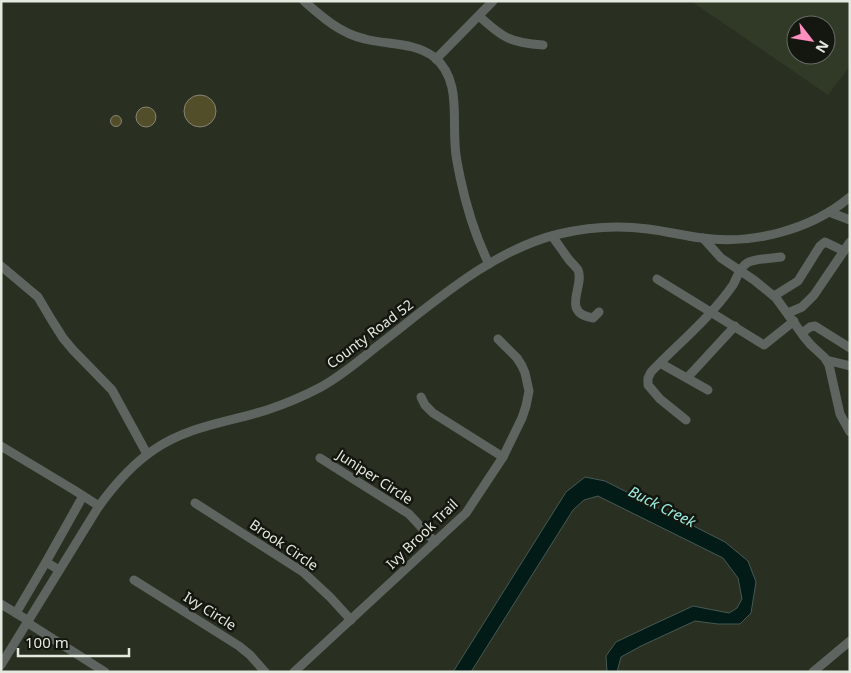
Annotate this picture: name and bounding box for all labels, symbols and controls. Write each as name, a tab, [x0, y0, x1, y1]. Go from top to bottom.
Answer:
north arrow	[786, 15, 836, 65]
text: N	[811, 37, 834, 57]
street label: County Road 52	[323, 295, 417, 372]
street label: Juniper Circle	[332, 444, 417, 508]
water label: Buck Creek	[626, 481, 700, 532]
street label: Ivy Brook Trail	[382, 495, 462, 573]
street label: Brook Circle	[246, 515, 322, 575]
street label: Ivy Circle	[180, 587, 240, 634]
scale bar	[18, 626, 129, 658]
text: 100 m	[25, 632, 69, 652]

